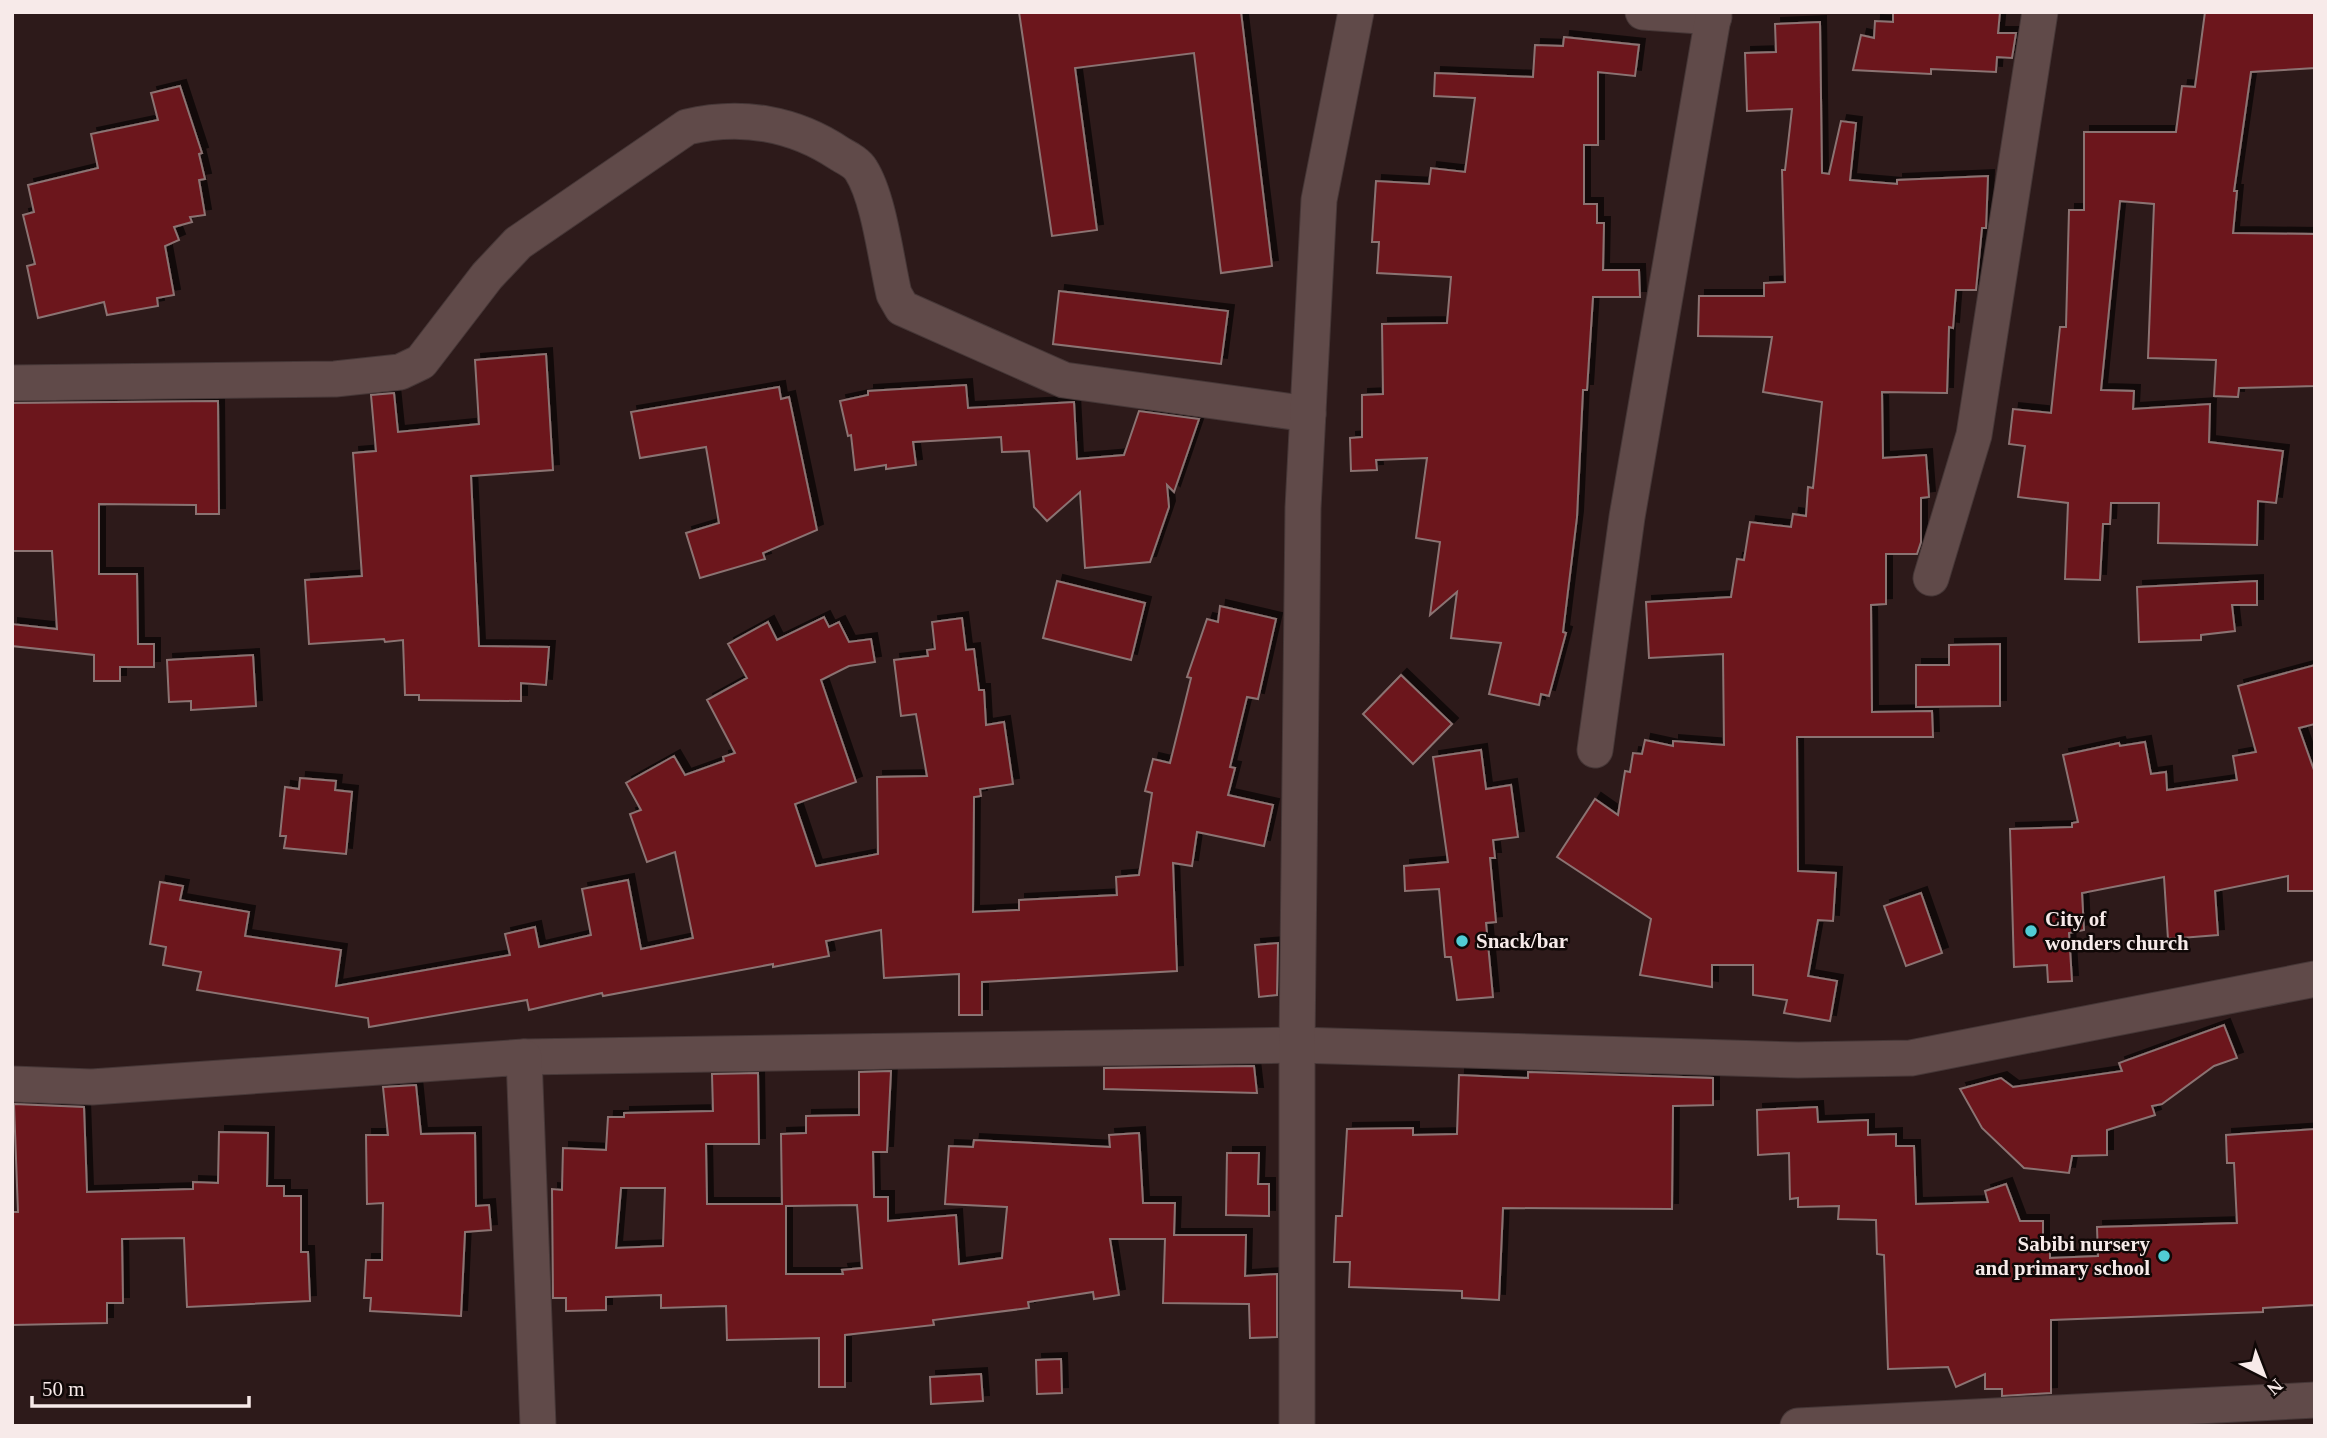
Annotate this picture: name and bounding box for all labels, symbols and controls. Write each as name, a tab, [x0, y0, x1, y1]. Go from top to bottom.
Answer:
place label: City of wonders church	[2045, 907, 2189, 955]
marker: City of wonders church	[2023, 923, 2039, 939]
place label: Snack/bar	[1476, 929, 1568, 953]
marker: Snack/bar	[1454, 933, 1470, 949]
place label: Sabibi nursery and primary school	[1975, 1232, 2150, 1280]
marker: Sabibi nursery and primary school	[2156, 1248, 2172, 1264]
north arrow	[2229, 1340, 2299, 1410]
scale bar	[32, 1364, 248, 1408]
text: N	[2263, 1375, 2287, 1400]
text: 50 m	[42, 1377, 85, 1401]

